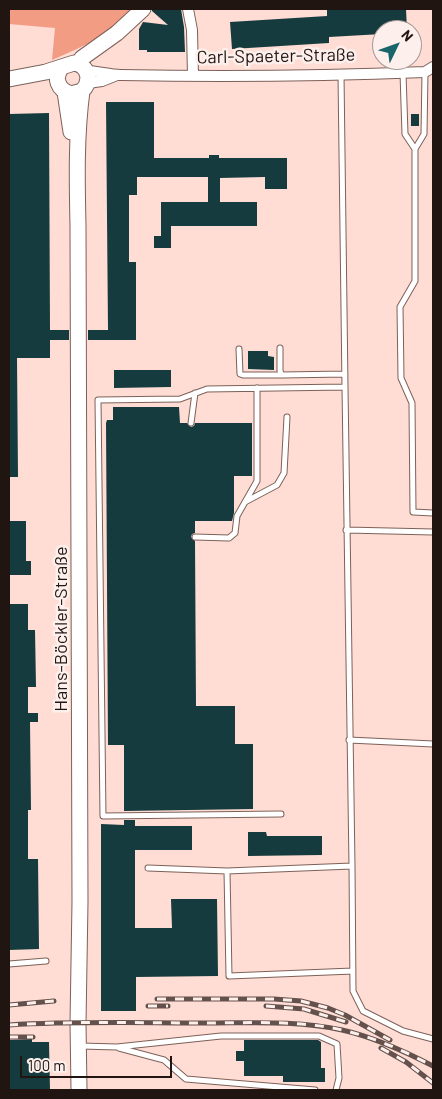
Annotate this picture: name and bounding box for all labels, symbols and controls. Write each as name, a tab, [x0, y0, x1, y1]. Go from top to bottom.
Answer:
north arrow	[372, 20, 422, 70]
text: N	[398, 26, 417, 44]
street label: Carl-Spaeter-Straße	[196, 44, 356, 68]
street label: Hans-Böckler-Straße	[50, 546, 72, 712]
scale bar	[22, 1046, 175, 1078]
text: 100 m	[28, 1056, 66, 1074]

